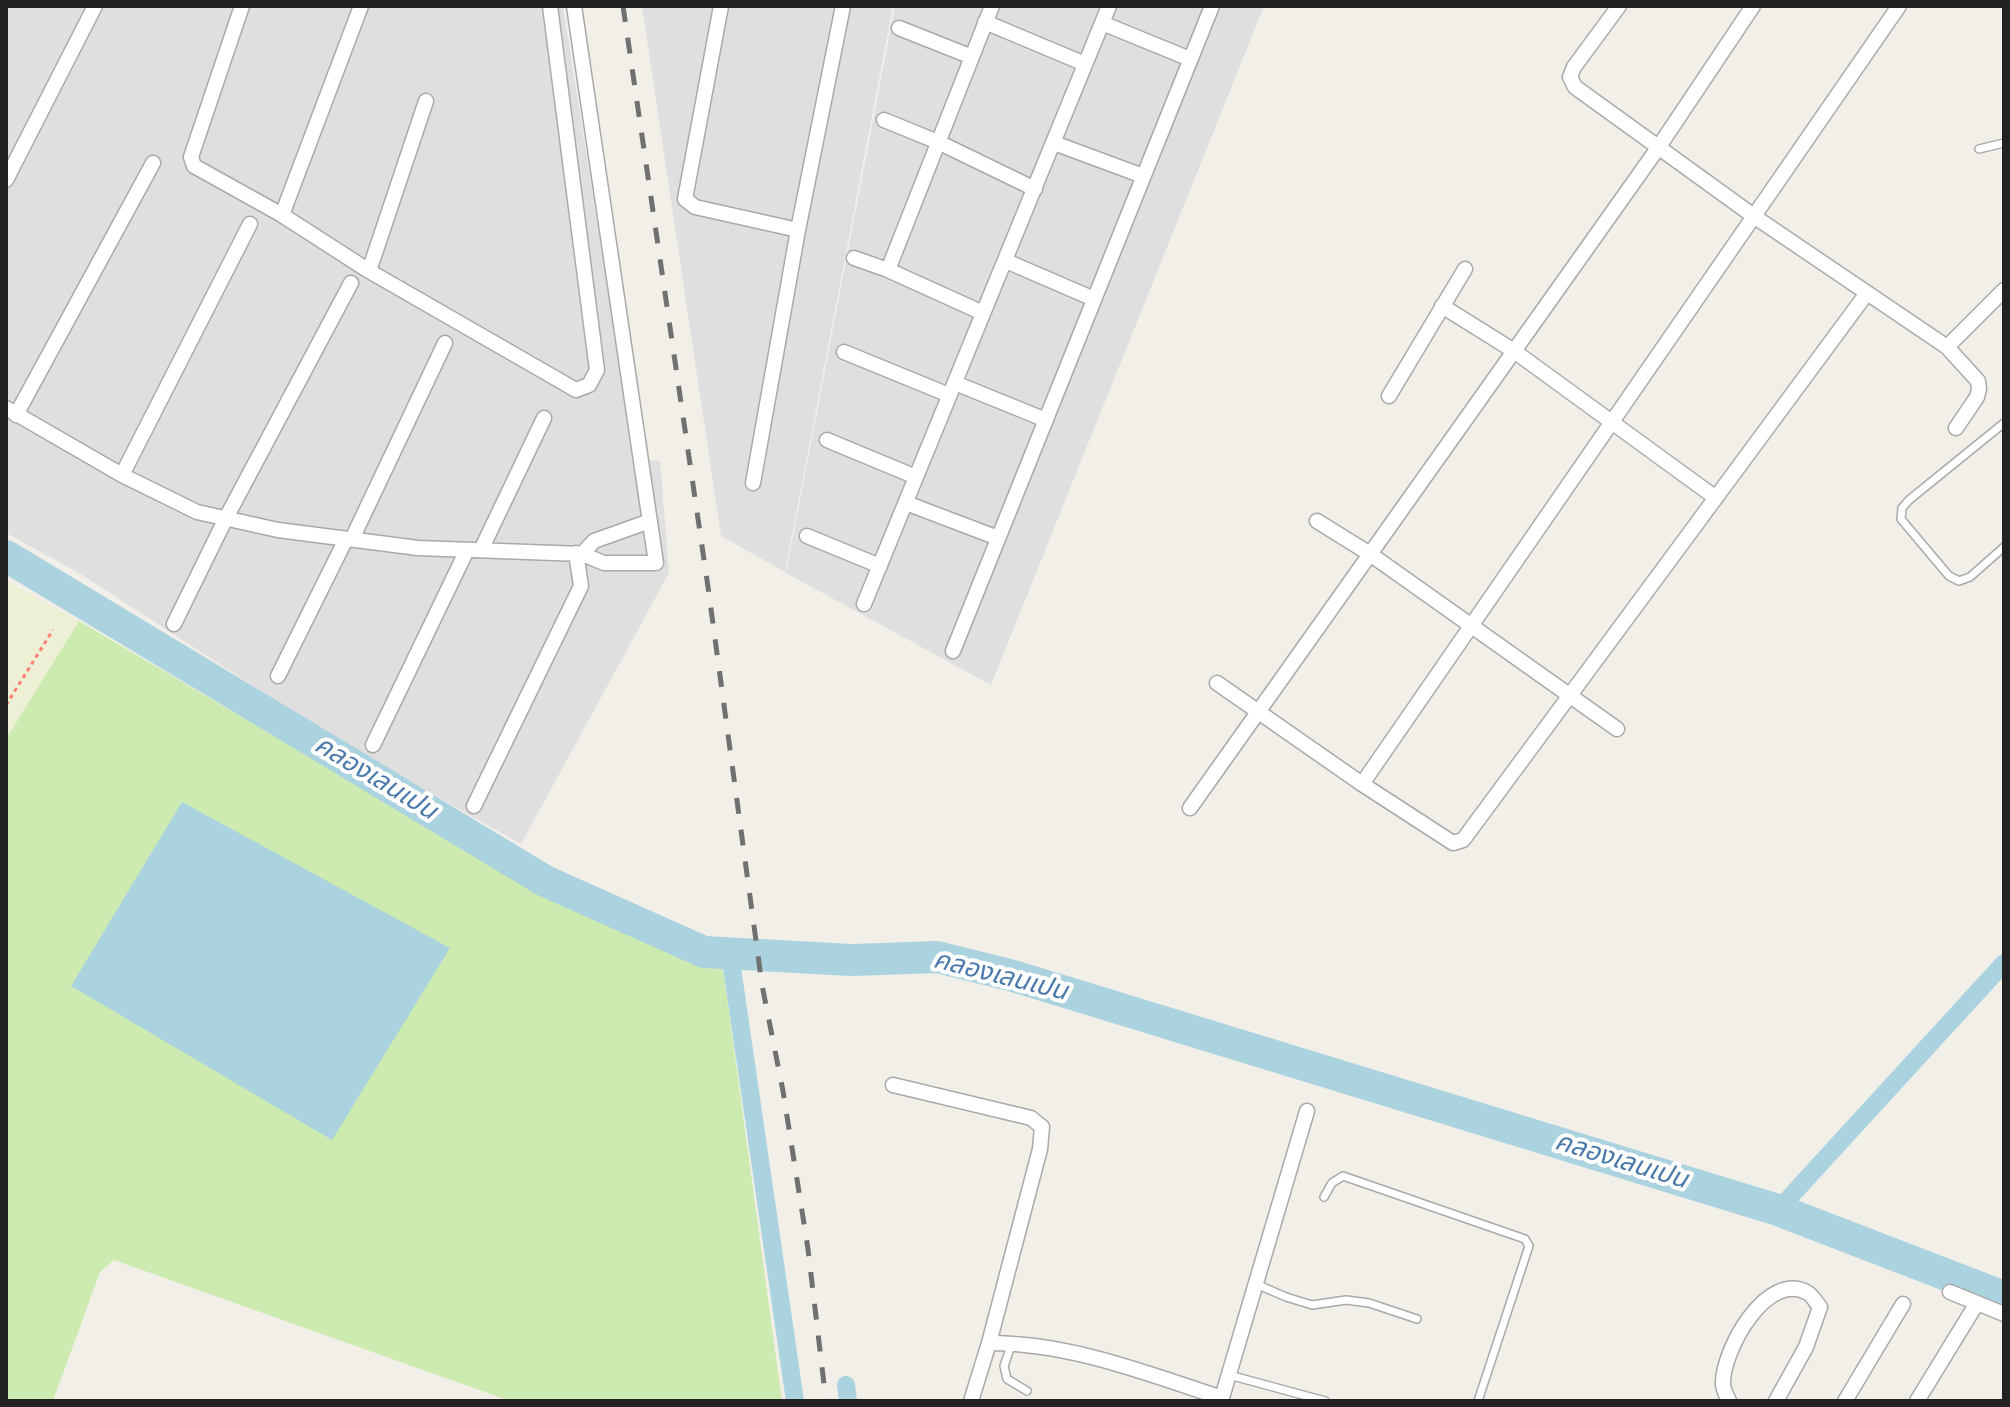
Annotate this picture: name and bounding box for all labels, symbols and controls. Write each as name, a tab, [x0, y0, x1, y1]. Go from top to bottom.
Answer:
water label: คลองเลนเปน	[308, 730, 442, 828]
water label: คลองเลนเปน	[930, 945, 1070, 1009]
water label: คลองเลนเปน	[1551, 1127, 1691, 1197]

